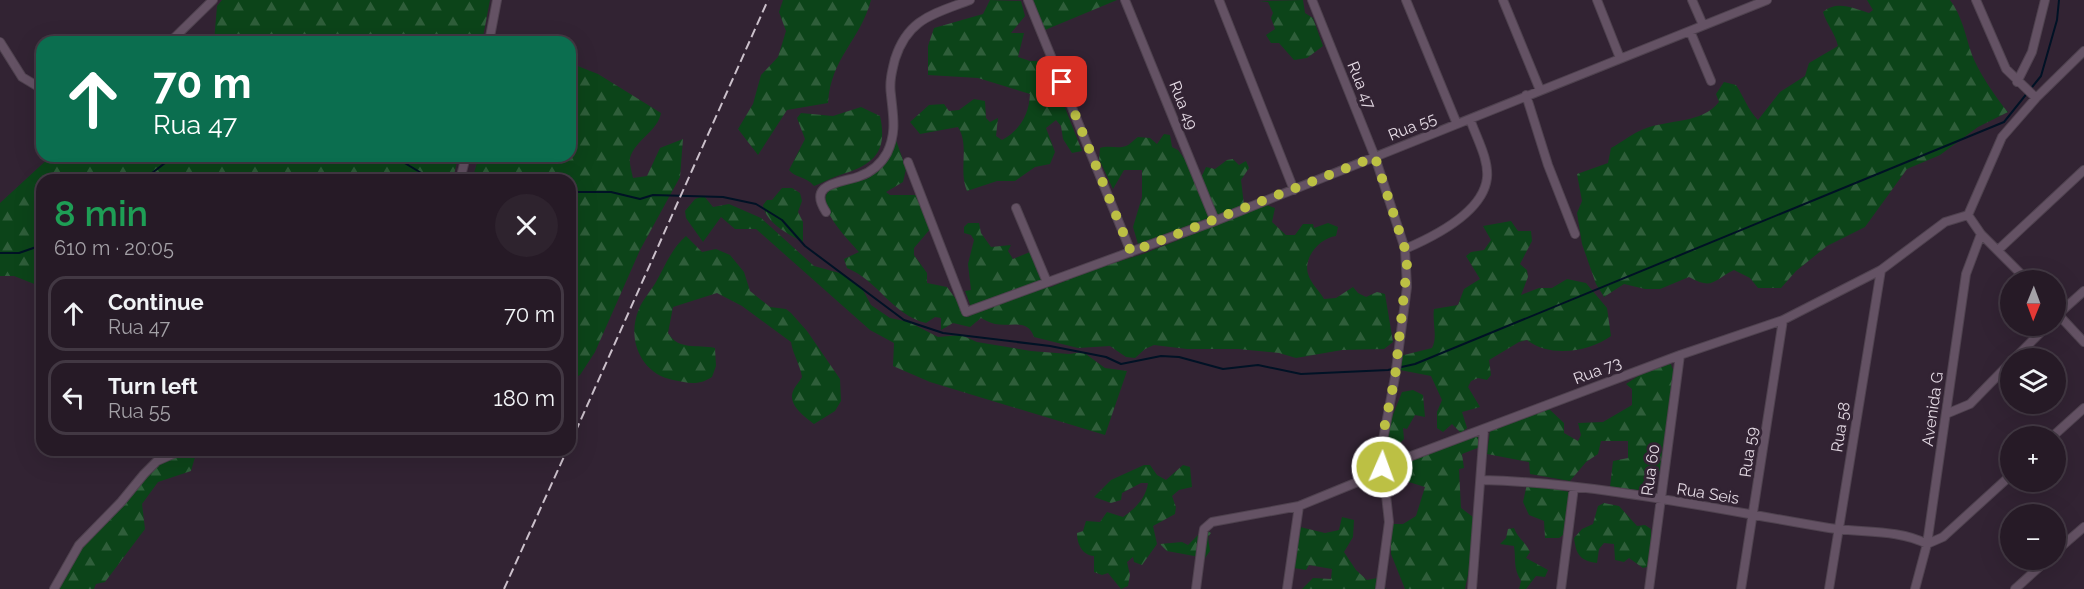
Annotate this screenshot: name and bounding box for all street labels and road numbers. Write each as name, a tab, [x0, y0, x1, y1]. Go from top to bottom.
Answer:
street label: Rua 47	[1343, 59, 1380, 112]
street label: Rua 49	[1165, 78, 1202, 132]
street label: Rua 55	[1385, 108, 1439, 145]
street label: Rua 73	[1571, 353, 1624, 388]
street label: Avenida G	[1918, 371, 1947, 448]
street label: Rua 58	[1827, 400, 1854, 454]
street label: Rua 59	[1736, 426, 1761, 479]
street label: Rua 60	[1637, 443, 1664, 497]
street label: Rua Seis	[1675, 479, 1741, 508]

